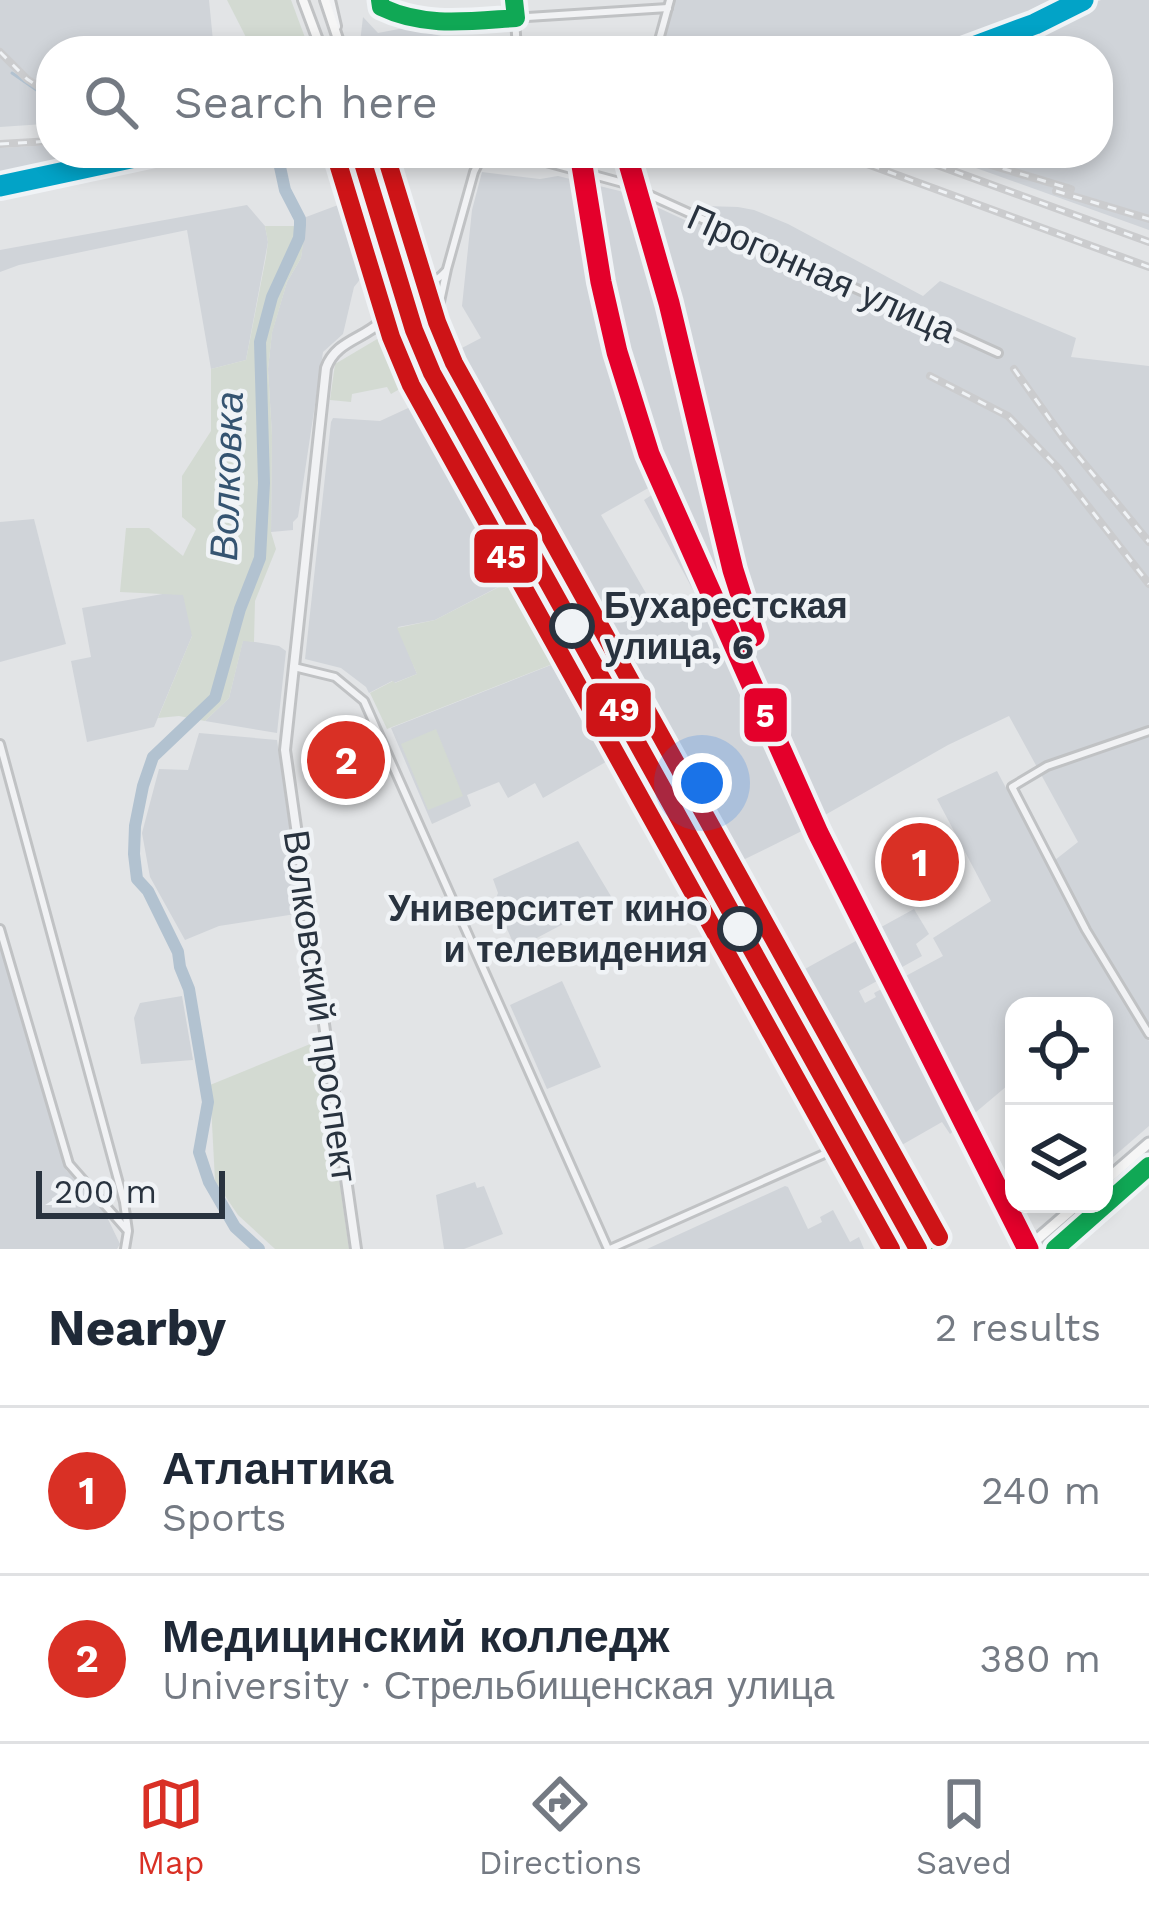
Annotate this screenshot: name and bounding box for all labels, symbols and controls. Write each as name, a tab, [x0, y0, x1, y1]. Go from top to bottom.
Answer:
search box	[36, 36, 1113, 168]
icon: search	[78, 69, 144, 135]
text: Search here	[174, 76, 438, 129]
street label: Прогонная улица	[681, 196, 963, 352]
water label: Волковка	[201, 391, 252, 561]
line badge: 45	[472, 527, 540, 585]
text: 45	[486, 537, 526, 576]
place label: Бухарестская улица, 6	[604, 585, 848, 668]
marker: Бухарестская улица, 6	[551, 605, 593, 647]
line badge: 49	[584, 681, 653, 739]
line badge: 5	[742, 686, 789, 744]
text: 49	[598, 690, 640, 729]
text: 5	[755, 696, 775, 735]
pin: 2	[307, 715, 385, 805]
your location	[672, 753, 732, 813]
pin: 1	[881, 817, 959, 907]
street label: Волковский проспект	[275, 827, 366, 1185]
place label: Университет кино и телевидения	[388, 888, 708, 971]
marker: Университет кино и телевидения	[719, 908, 761, 950]
map controls	[1005, 997, 1113, 1213]
button: locate	[1005, 997, 1113, 1105]
button: layers	[1005, 1105, 1113, 1213]
scale bar	[36, 1165, 225, 1218]
text: 200 m	[54, 1172, 157, 1211]
text: Nearby	[48, 1298, 226, 1357]
text: 2 results	[935, 1305, 1101, 1350]
text: Атлантика	[162, 1442, 393, 1495]
text: 1	[79, 1468, 95, 1513]
text: 240 m	[981, 1468, 1101, 1513]
text: Sports	[162, 1495, 286, 1540]
text: Медицинский колледж	[162, 1610, 669, 1663]
text: 2	[75, 1636, 99, 1681]
text: 380 m	[980, 1636, 1101, 1681]
text: University · Стрельбищенская улица	[162, 1663, 835, 1708]
tab: Map	[137, 1771, 204, 1882]
tab: Directions	[479, 1771, 642, 1882]
tab: Saved	[916, 1771, 1012, 1882]

